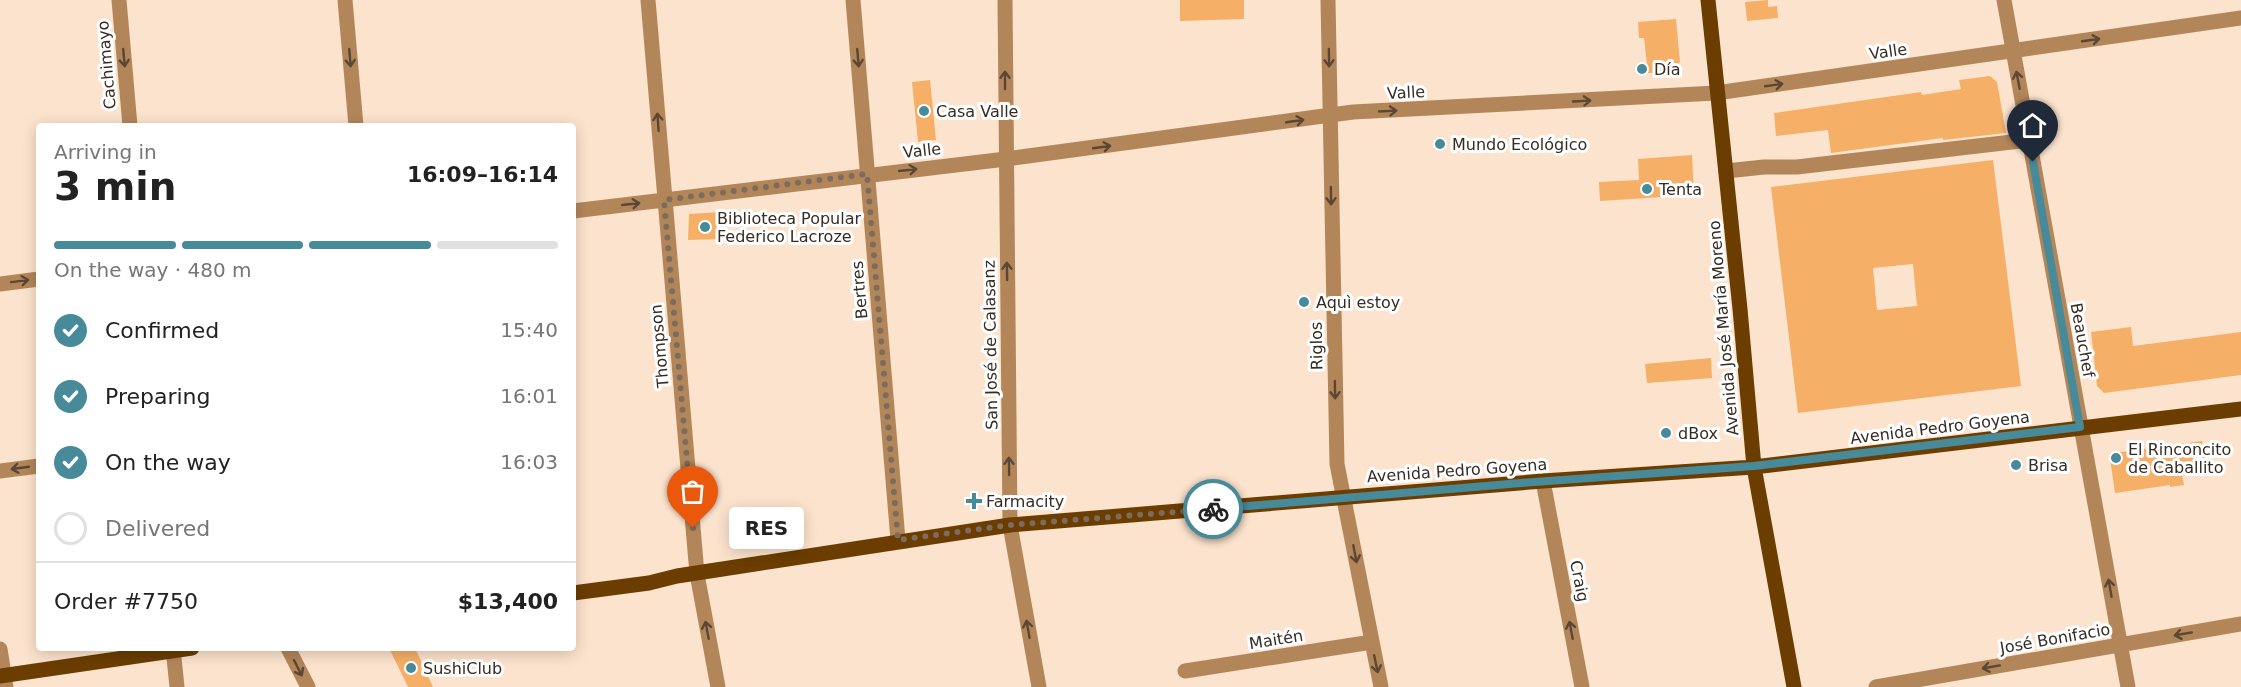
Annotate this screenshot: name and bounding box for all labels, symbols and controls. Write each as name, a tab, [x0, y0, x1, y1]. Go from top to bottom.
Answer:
street label: Cachimayo	[93, 20, 120, 110]
one-way arrow	[2080, 34, 2100, 45]
street label: Valle	[1868, 39, 1908, 64]
one-way arrow	[119, 48, 130, 68]
one-way arrow	[345, 48, 356, 68]
one-way arrow	[853, 48, 864, 68]
one-way arrow	[1323, 48, 1335, 68]
place label: Día	[1654, 60, 1681, 79]
marker: Día	[1635, 62, 1649, 76]
one-way arrow	[1000, 70, 1011, 90]
one-way arrow	[2012, 71, 2023, 91]
one-way arrow	[1764, 79, 1784, 90]
street label: Valle	[1386, 82, 1426, 103]
one-way arrow	[1572, 95, 1592, 106]
pin	[2007, 100, 2058, 162]
place label: Casa Valle	[936, 102, 1018, 121]
marker: Casa Valle	[917, 104, 931, 118]
one-way arrow	[1377, 105, 1397, 116]
icon: home	[2016, 109, 2049, 142]
one-way arrow	[652, 113, 663, 133]
one-way arrow	[1284, 115, 1304, 126]
place label: Mundo Ecológico	[1452, 135, 1587, 154]
marker: Mundo Ecológico	[1433, 137, 1447, 151]
street label: Valle	[902, 139, 942, 162]
text: Arriving in	[54, 140, 157, 164]
one-way arrow	[1091, 141, 1111, 152]
text: 16:09–16:14	[407, 162, 558, 187]
text: 3 min	[54, 164, 176, 209]
one-way arrow	[898, 164, 917, 175]
place label: Tenta	[1658, 180, 1702, 199]
marker: Tenta	[1640, 182, 1654, 196]
one-way arrow	[1325, 185, 1337, 205]
one-way arrow	[621, 198, 641, 209]
place label: Biblioteca Popular Federico Lacroze	[717, 209, 861, 246]
marker: Biblioteca Popular Federico Lacroze	[698, 220, 712, 234]
street label: Avenida José María Moreno	[1705, 220, 1742, 436]
text: On the way · 480 m	[54, 258, 252, 282]
street label: Bertres	[848, 260, 871, 320]
street label: San José de Calasanz	[980, 260, 1001, 430]
one-way arrow	[1001, 262, 1013, 282]
one-way arrow	[9, 275, 29, 286]
place label: Aquì estoy	[1316, 293, 1400, 312]
marker: Aquì estoy	[1297, 295, 1311, 309]
street label: Beauchef	[2067, 301, 2098, 379]
street label: Thompson	[646, 303, 673, 389]
icon: check	[54, 314, 87, 347]
text: Confirmed	[105, 318, 219, 343]
text: 15:40	[500, 318, 558, 342]
street label: Riglos	[1307, 322, 1326, 370]
icon: check	[54, 380, 87, 413]
one-way arrow	[1330, 380, 1341, 400]
text: Preparing	[105, 384, 211, 409]
text: 16:01	[500, 384, 558, 408]
street label: Avenida Pedro Goyena	[1849, 407, 2031, 448]
place label: dBox	[1678, 424, 1718, 443]
marker: dBox	[1659, 426, 1673, 440]
place label: El Rinconcito de Caballito	[2128, 440, 2231, 477]
icon: check	[54, 446, 87, 479]
text: On the way	[105, 450, 231, 475]
text: 16:03	[500, 450, 558, 474]
marker: El Rinconcito de Caballito	[2109, 451, 2123, 465]
street label: Avenida Pedro Goyena	[1366, 455, 1548, 486]
place label: Brisa	[2028, 456, 2068, 475]
one-way arrow	[1003, 457, 1015, 477]
marker: Brisa	[2009, 458, 2023, 472]
one-way arrow	[10, 463, 30, 474]
pin	[667, 466, 718, 528]
icon: bag	[676, 475, 709, 508]
courier	[1183, 479, 1243, 539]
place label: Farmacity	[986, 492, 1064, 511]
icon: bike	[1197, 493, 1230, 526]
marker: Farmacity	[967, 494, 981, 508]
callout: RES	[729, 507, 804, 549]
text: Delivered	[105, 516, 210, 541]
text: RES	[745, 516, 788, 540]
one-way arrow	[1350, 544, 1361, 563]
street label: Craig	[1566, 559, 1593, 604]
one-way arrow	[2104, 579, 2115, 599]
text: Order #7750	[54, 589, 198, 614]
text: $13,400	[458, 589, 558, 614]
street label: José Bonifacio	[1998, 619, 2112, 658]
one-way arrow	[701, 620, 712, 640]
one-way arrow	[1023, 620, 1034, 640]
one-way arrow	[1565, 620, 1576, 640]
street label: Maitén	[1248, 626, 1304, 653]
one-way arrow	[2174, 629, 2194, 640]
one-way arrow	[1371, 654, 1382, 674]
one-way arrow	[293, 658, 304, 676]
place label: SushiClub	[423, 659, 502, 678]
marker: SushiClub	[404, 661, 418, 675]
one-way arrow	[1982, 662, 2001, 673]

